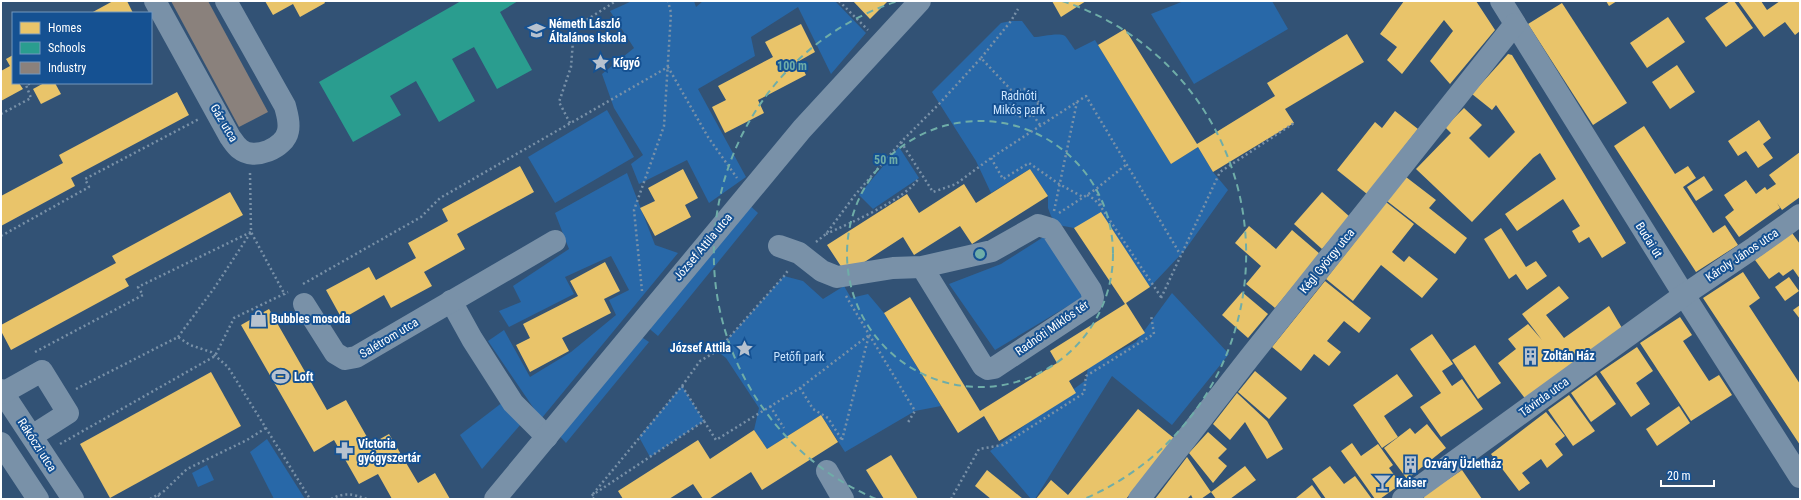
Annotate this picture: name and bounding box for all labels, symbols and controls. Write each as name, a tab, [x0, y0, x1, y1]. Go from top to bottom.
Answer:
legend	[12, 12, 152, 84]
place label: Németh László Általános Iskola	[549, 17, 627, 45]
text: Homes	[48, 21, 82, 35]
school or university icon: Németh László Általános Iskola	[526, 21, 546, 41]
text: Schools	[48, 41, 86, 55]
place icon: Kígyó	[590, 53, 610, 73]
place label: Kígyó	[613, 56, 640, 70]
text: 100 m	[777, 59, 807, 73]
text: Industry	[48, 61, 86, 75]
park label: Radnóti Mikós park	[993, 89, 1046, 117]
street label: Gáz utca	[207, 102, 241, 145]
text: 50 m	[874, 153, 898, 167]
street label: József Attila utca	[671, 210, 735, 283]
street label: Budai út	[1633, 220, 1665, 261]
street label: Károly János utca	[1703, 225, 1781, 284]
street label: Kégl György utca	[1297, 226, 1358, 296]
centre of rings	[973, 247, 987, 261]
street label: Radnóti Miklós tér	[1013, 297, 1092, 358]
shop icon: Bubbles mosoda	[248, 309, 268, 329]
place label: Bubbles mosoda	[271, 312, 351, 326]
street label: Salétrom utca	[357, 315, 421, 361]
place icon: József Attila	[734, 338, 754, 358]
place label: József Attila	[670, 341, 731, 355]
building icon: Zoltán Ház	[1520, 346, 1540, 366]
place label: Zoltán Ház	[1543, 349, 1595, 363]
park label: Petőfi park	[773, 350, 825, 364]
sports icon: Loft	[271, 367, 291, 387]
place label: Loft	[294, 370, 314, 384]
street label: Távirda utca	[1517, 374, 1572, 420]
street label: Rákóczi utca	[15, 416, 59, 474]
place label: Victoria gyógyszertár	[358, 437, 421, 465]
pharmacy icon: Victoria gyógyszertár	[335, 441, 355, 461]
building icon: Ozváry Üzletház	[1401, 454, 1421, 474]
place label: Ozváry Üzletház	[1424, 456, 1502, 471]
scale bar	[1661, 462, 1714, 488]
text: 20 m	[1667, 469, 1691, 483]
bar icon: Kaiser	[1373, 473, 1393, 493]
place label: Kaiser	[1396, 476, 1427, 490]

